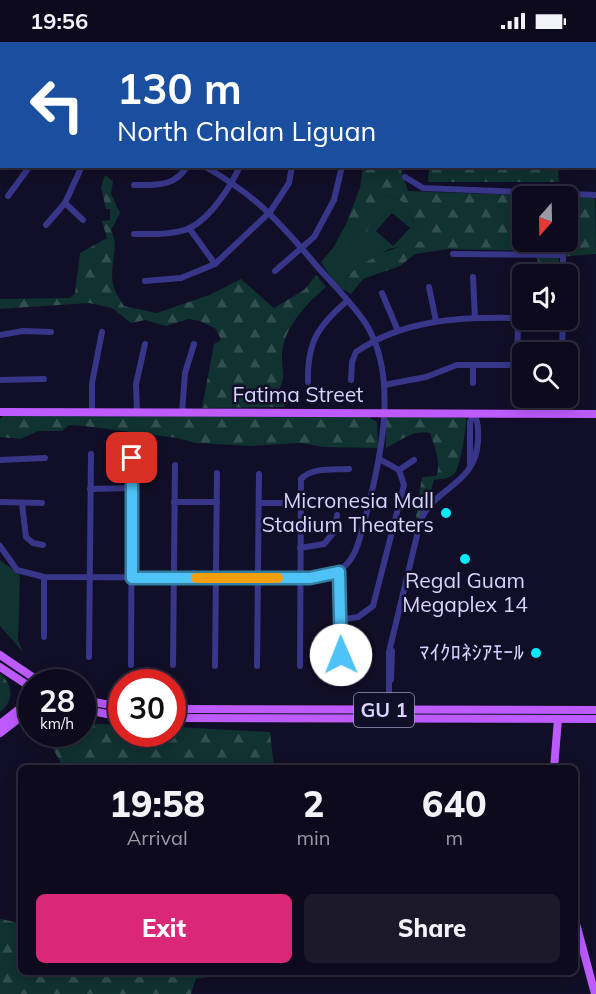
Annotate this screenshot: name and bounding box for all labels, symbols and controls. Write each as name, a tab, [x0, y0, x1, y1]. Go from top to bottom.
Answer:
text: 19:56	[30, 7, 88, 35]
text: 130 m	[117, 62, 242, 115]
icon: left	[18, 66, 96, 144]
text: North Chalan Liguan	[117, 114, 376, 148]
north arrow	[512, 186, 578, 252]
map controls	[512, 186, 578, 408]
button: sound	[512, 264, 578, 330]
button: search	[512, 342, 578, 408]
street label: Fatima Street	[233, 381, 363, 407]
pin	[106, 432, 157, 483]
icon: arrive	[115, 441, 148, 474]
place label: Micronesia Mall Stadium Theaters	[262, 487, 434, 537]
marker: Micronesia Mall Stadium Theaters	[439, 506, 453, 520]
marker: Regal Guam Megaplex 14	[458, 552, 472, 566]
place label: Regal Guam Megaplex 14	[402, 567, 528, 617]
position arrow	[309, 623, 373, 687]
place label: ﾏｲｸﾛﾈｼｱﾓｰﾙ	[419, 639, 525, 665]
marker: ﾏｲｸﾛﾈｼｱﾓｰﾙ	[529, 646, 543, 660]
speed limit sign: 30	[108, 669, 186, 747]
text: 28	[39, 682, 75, 720]
road number: GU 1	[354, 693, 414, 727]
text: km/h	[40, 714, 74, 733]
text: 19:58	[109, 781, 205, 826]
text: 2	[303, 781, 324, 826]
text: 640	[422, 781, 487, 826]
text: Arrival	[127, 825, 188, 850]
text: min	[296, 825, 331, 850]
text: m	[445, 825, 463, 850]
button: Exit	[36, 894, 292, 963]
button: Share	[304, 894, 560, 963]

